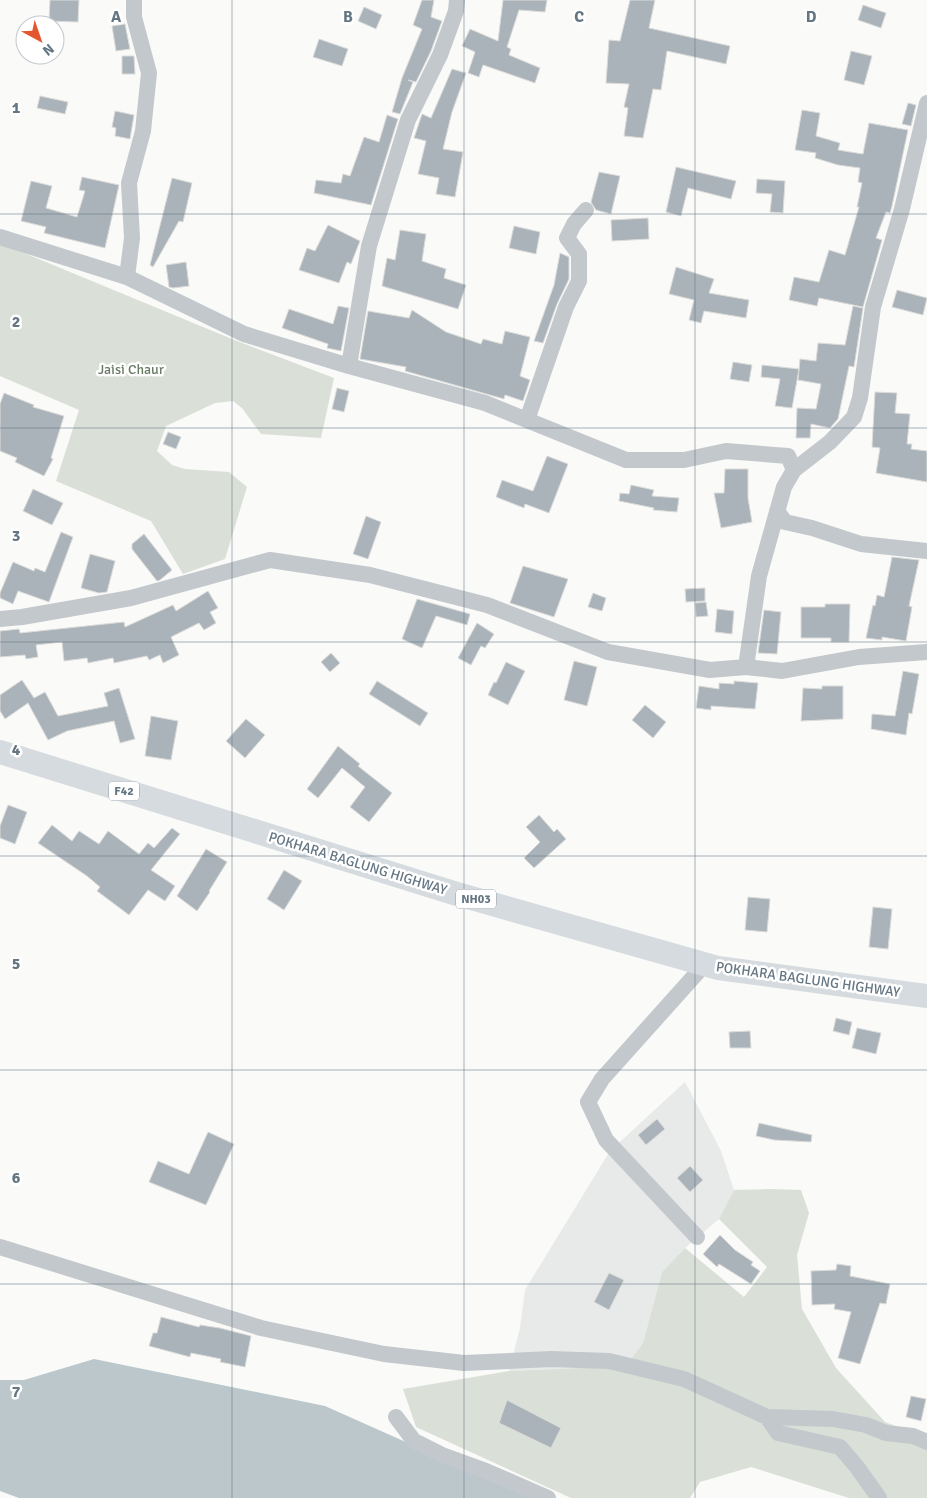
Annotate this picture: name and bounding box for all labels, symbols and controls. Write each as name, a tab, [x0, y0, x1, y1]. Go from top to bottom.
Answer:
text: A	[111, 7, 122, 27]
text: B	[343, 7, 353, 27]
text: C	[574, 7, 584, 27]
text: D	[806, 7, 817, 27]
north arrow	[15, 15, 65, 65]
text: N	[39, 40, 57, 59]
text: 1	[12, 98, 21, 118]
text: 2	[12, 312, 20, 332]
park label: Jaisi Chaur	[98, 361, 165, 378]
text: 3	[12, 526, 20, 546]
text: 4	[12, 740, 21, 760]
road number: F42	[109, 781, 139, 800]
street label: POKHARA BAGLUNG HIGHWAY	[267, 828, 449, 899]
road number: NH03	[456, 890, 496, 909]
text: 5	[12, 954, 20, 974]
street label: POKHARA BAGLUNG HIGHWAY	[715, 958, 901, 1001]
text: 6	[12, 1168, 21, 1188]
text: 7	[12, 1382, 21, 1402]

